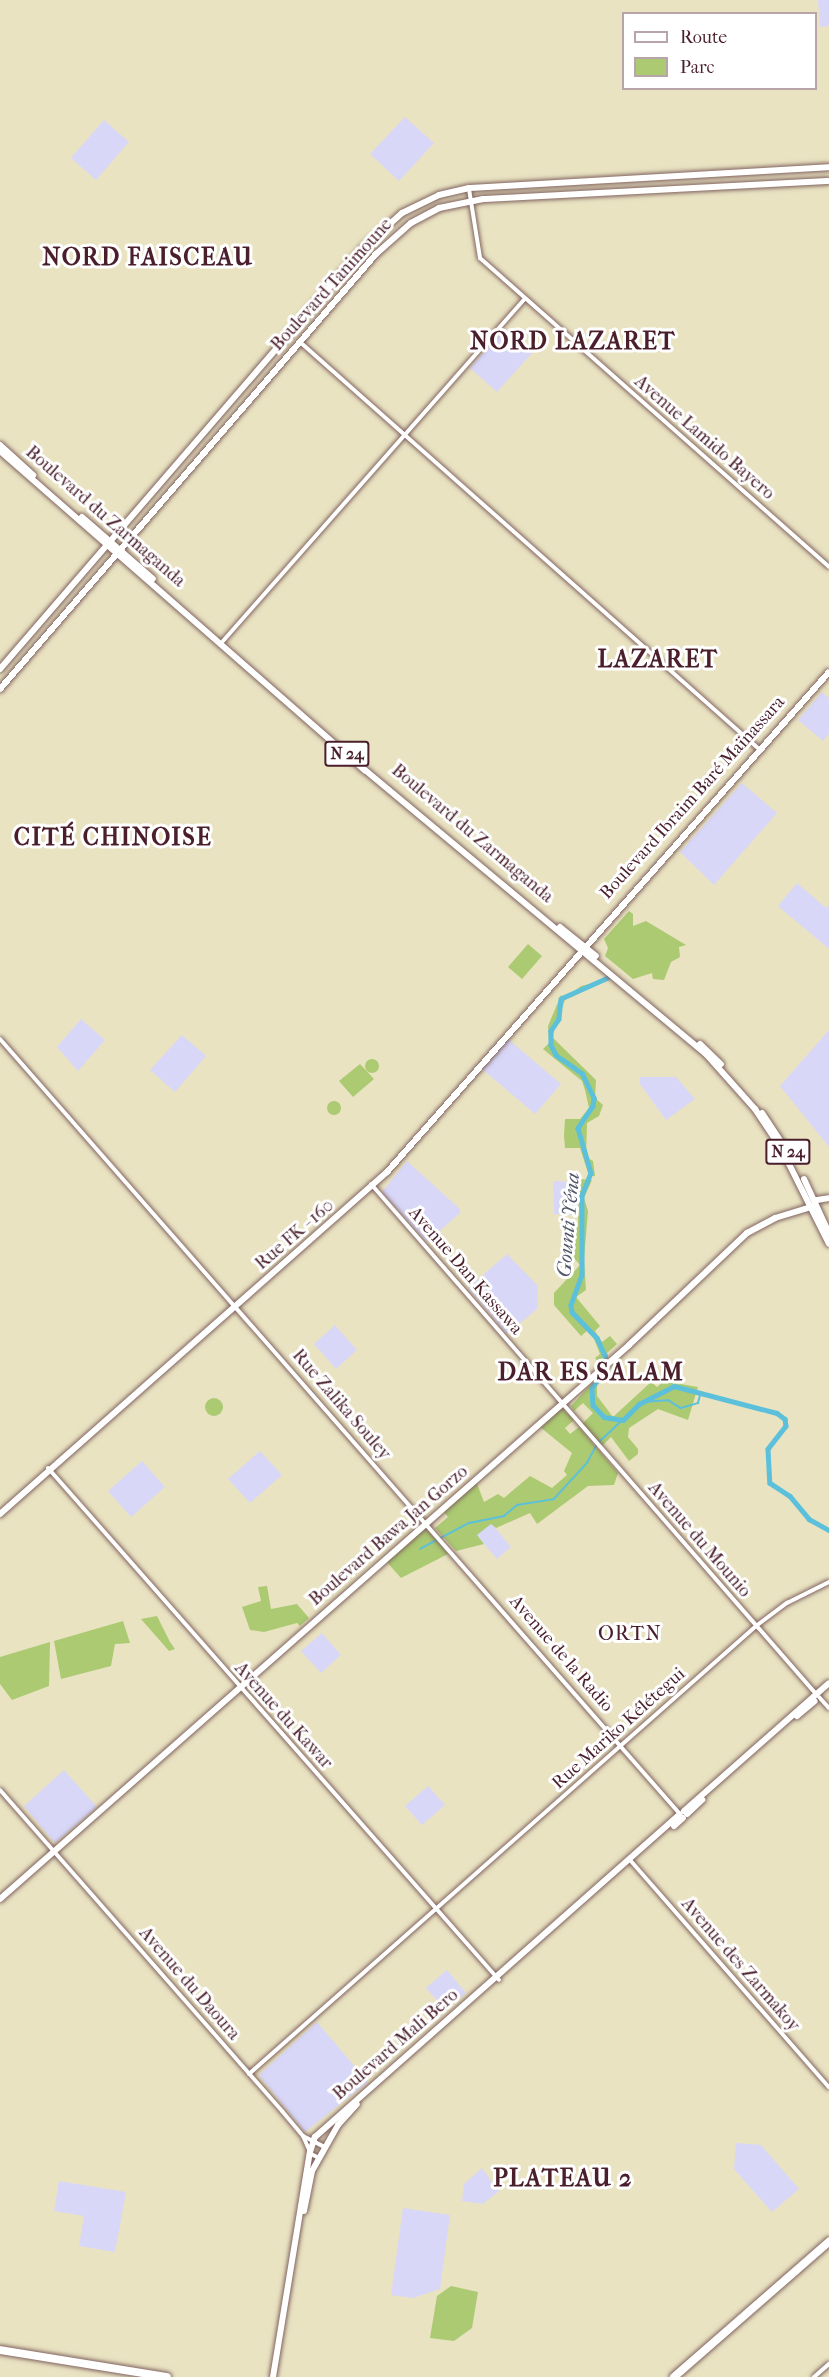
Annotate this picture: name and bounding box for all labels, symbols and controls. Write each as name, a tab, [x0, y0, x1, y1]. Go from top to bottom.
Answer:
legend	[622, 12, 817, 90]
text: Route	[680, 27, 727, 48]
text: Parc	[680, 57, 715, 78]
street label: Boulevard Tanimoune	[267, 214, 397, 356]
district label: NORD FAISCEAU	[42, 244, 254, 272]
district label: NORD LAZARET	[470, 328, 676, 356]
street label: Avenue Lamido Bayero	[630, 371, 778, 505]
street label: Boulevard du Zarmaganda	[21, 442, 189, 592]
district label: LAZARET	[598, 646, 718, 674]
street label: Boulevard Ibraim Baré Maïnassara	[596, 692, 790, 904]
road number: N 24	[323, 741, 371, 767]
street label: Boulevard du Zarmaganda	[387, 760, 557, 908]
district label: CITÉ CHINOISE	[14, 824, 212, 852]
road number: N 24	[764, 1139, 812, 1165]
water label: Gounti Yéna	[551, 1172, 585, 1278]
street label: Rue FK - 160	[251, 1195, 339, 1275]
street label: Avenue Dan Kassawa	[403, 1203, 527, 1339]
street label: Rue Zalika Souley	[287, 1345, 395, 1465]
district label: DAR ES SALAM	[498, 1359, 684, 1387]
street label: Boulevard Bawa Jan Gorzo	[305, 1461, 473, 1611]
street label: Avenue du Mounio	[643, 1478, 755, 1602]
street label: Avenue de la Radio	[504, 1591, 618, 1717]
district label: ORTN	[598, 1621, 662, 1645]
street label: Avenue du Kawar	[229, 1658, 337, 1774]
street label: Rue Mariko Kélétegui	[548, 1664, 690, 1794]
street label: Avenue des Zarmakoy	[676, 1894, 804, 2036]
street label: Avenue du Daoura	[134, 1923, 244, 2045]
street label: Boulevard Mali Bero	[329, 1985, 463, 2105]
district label: PLATEAU 2	[493, 2165, 633, 2193]

